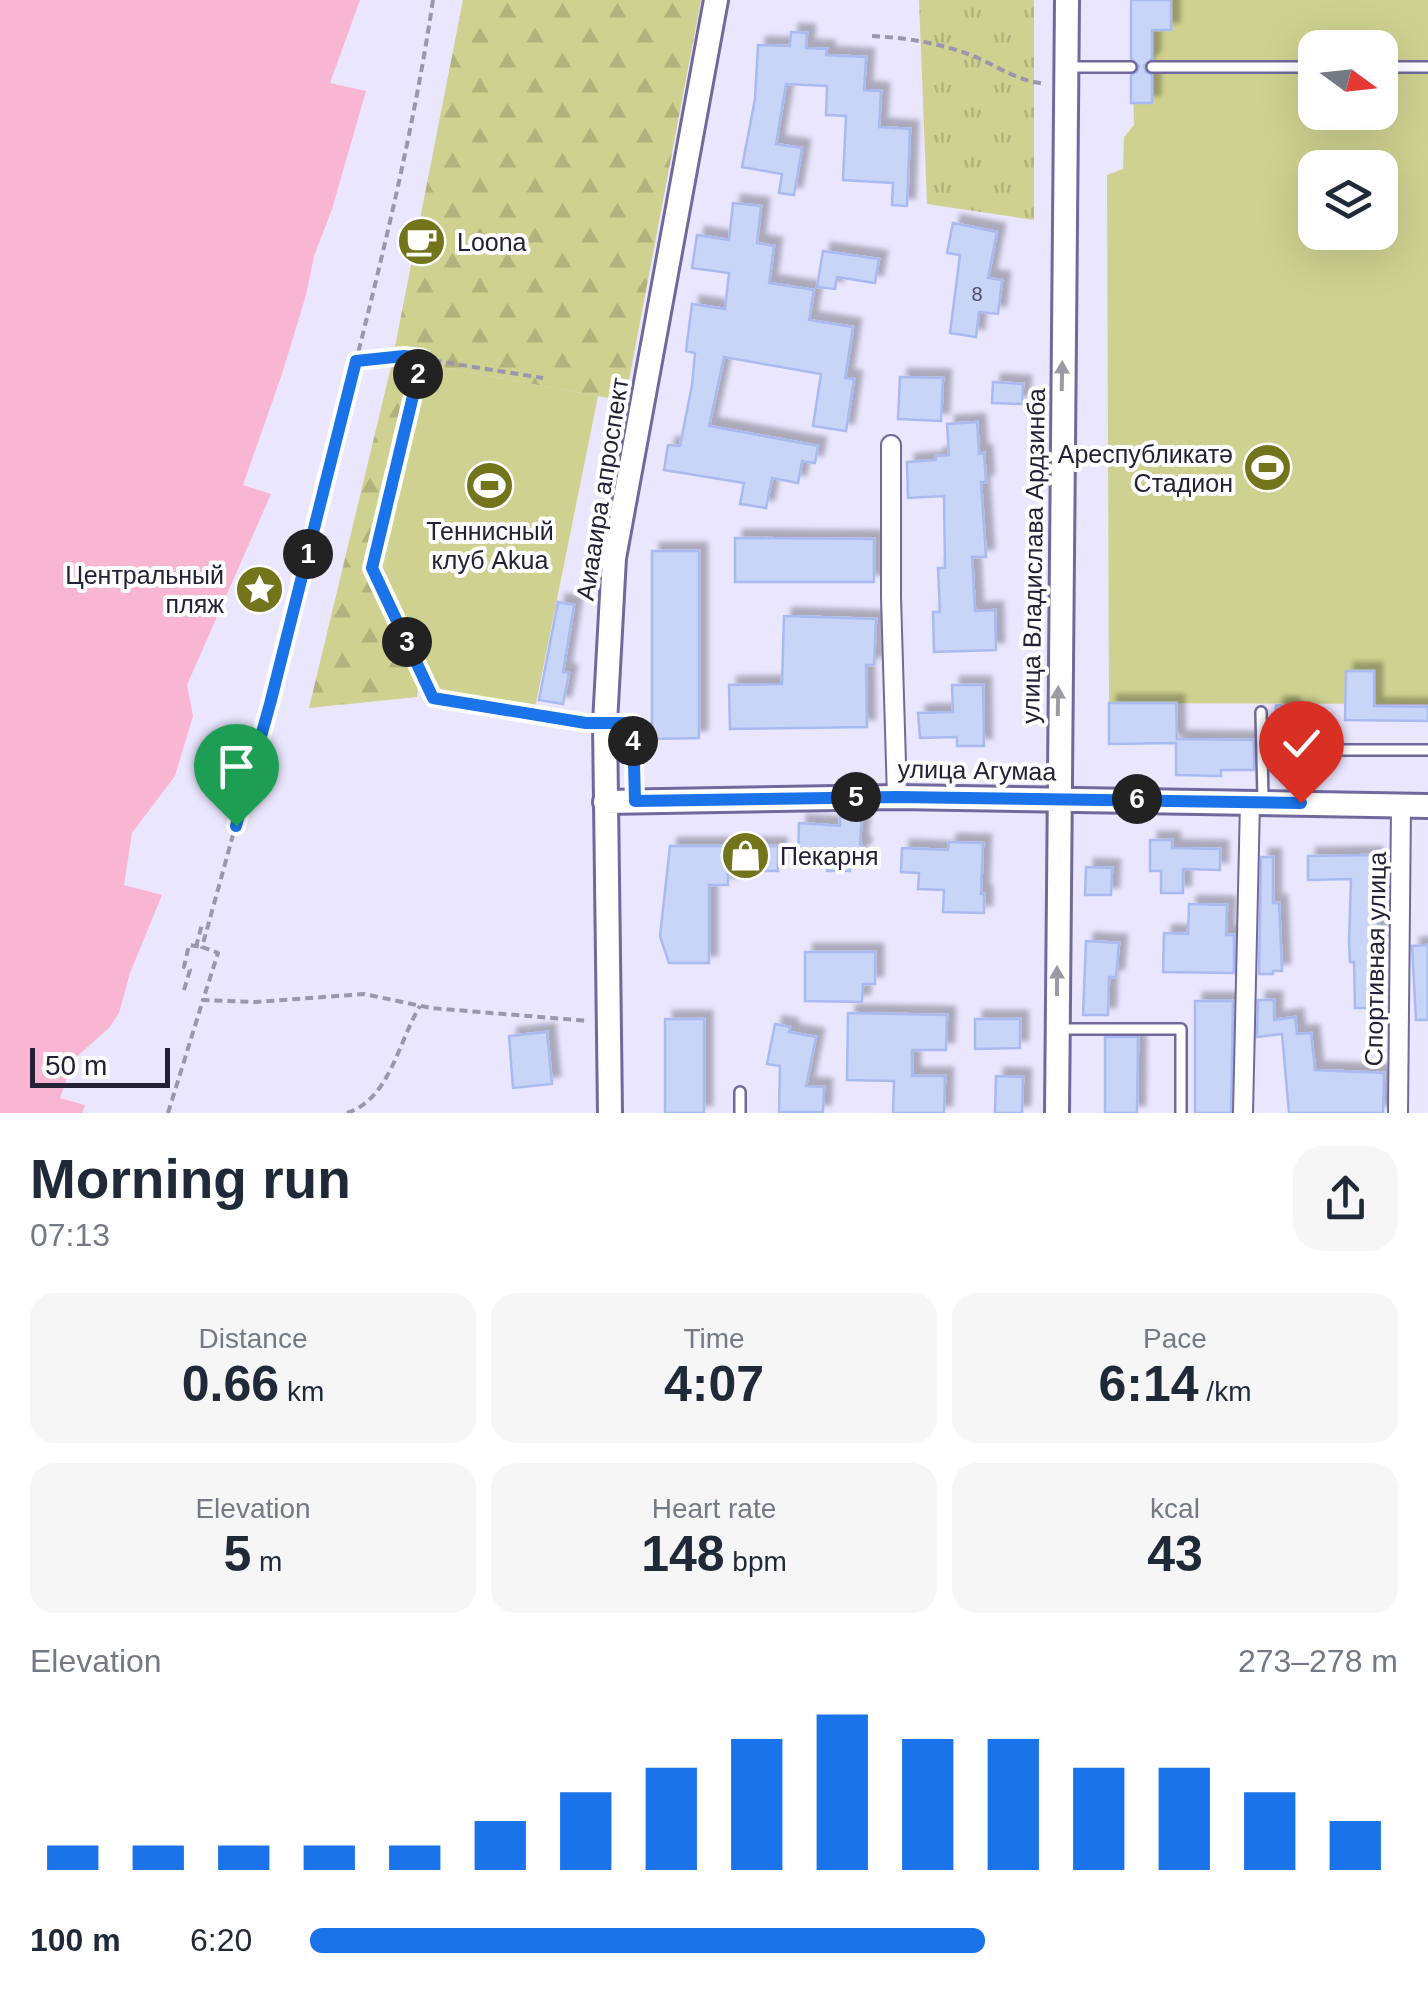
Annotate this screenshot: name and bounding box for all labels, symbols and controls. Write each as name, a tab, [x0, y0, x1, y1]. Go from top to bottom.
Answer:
north arrow	[1298, 30, 1398, 130]
map controls	[1298, 30, 1398, 250]
button: layers	[1298, 150, 1398, 250]
cafe icon: Loona	[396, 216, 448, 268]
place label: Loona	[457, 228, 527, 256]
house number: 8	[971, 283, 983, 305]
pin: 2	[393, 349, 443, 399]
text: 2	[410, 358, 426, 389]
one-way arrow	[1055, 360, 1071, 392]
street label: Аиааира апроспект	[571, 375, 634, 602]
street label: улица Владислава Ардзинба	[1016, 388, 1050, 724]
place label: Ареспубликатә Стадион	[1058, 440, 1233, 497]
sports icon: Ареспубликатә Стадион	[1242, 442, 1294, 494]
sports icon: Теннисный клуб Akua	[464, 459, 516, 511]
place label: Теннисный клуб Akua	[426, 517, 554, 574]
pin: 1	[283, 529, 333, 579]
text: 1	[300, 538, 316, 569]
place label: Центральный пляж	[65, 561, 224, 618]
place icon: Центральный пляж	[233, 563, 285, 615]
pin: 3	[382, 617, 432, 667]
text: 3	[399, 626, 415, 657]
one-way arrow	[1051, 685, 1067, 717]
pin	[1259, 701, 1344, 804]
pin: 4	[608, 716, 658, 766]
icon: check	[1274, 716, 1329, 771]
pin	[194, 724, 279, 827]
text: 4	[625, 725, 641, 756]
icon: arrive	[209, 739, 264, 794]
street label: улица Агумаа	[897, 755, 1057, 785]
pin: 5	[831, 772, 881, 822]
pin: 6	[1112, 774, 1162, 824]
text: 5	[848, 781, 864, 812]
text: 6	[1129, 783, 1145, 814]
shop icon: Пекарня	[719, 830, 771, 882]
place label: Пекарня	[780, 842, 879, 870]
street label: Спортивная улица	[1359, 851, 1391, 1066]
one-way arrow	[1049, 964, 1065, 996]
scale bar	[30, 1043, 170, 1088]
text: 50 m	[45, 1050, 107, 1081]
button: share	[1293, 1146, 1398, 1251]
text: Morning run	[30, 1148, 351, 1210]
text: 07:13	[30, 1217, 110, 1253]
text: Distance	[199, 1323, 307, 1354]
text: Time	[683, 1323, 745, 1354]
text: Pace	[1143, 1323, 1207, 1354]
text: 0.66	[182, 1356, 279, 1412]
text: 4:07	[664, 1356, 764, 1412]
text: 6:14	[1099, 1356, 1199, 1412]
text: km	[279, 1376, 324, 1407]
text: /km	[1199, 1376, 1251, 1407]
text: Elevation	[195, 1493, 311, 1524]
text: Heart rate	[652, 1493, 776, 1524]
text: kcal	[1150, 1493, 1200, 1524]
text: 5	[224, 1526, 251, 1582]
text: 148	[641, 1526, 725, 1582]
text: 43	[1147, 1526, 1203, 1582]
text: m	[251, 1546, 282, 1577]
text: bpm	[725, 1546, 787, 1577]
text: Elevation	[30, 1643, 162, 1679]
text: 273–278 m	[1238, 1643, 1398, 1679]
text: 100 m	[30, 1922, 121, 1958]
text: 6:20	[190, 1922, 252, 1958]

